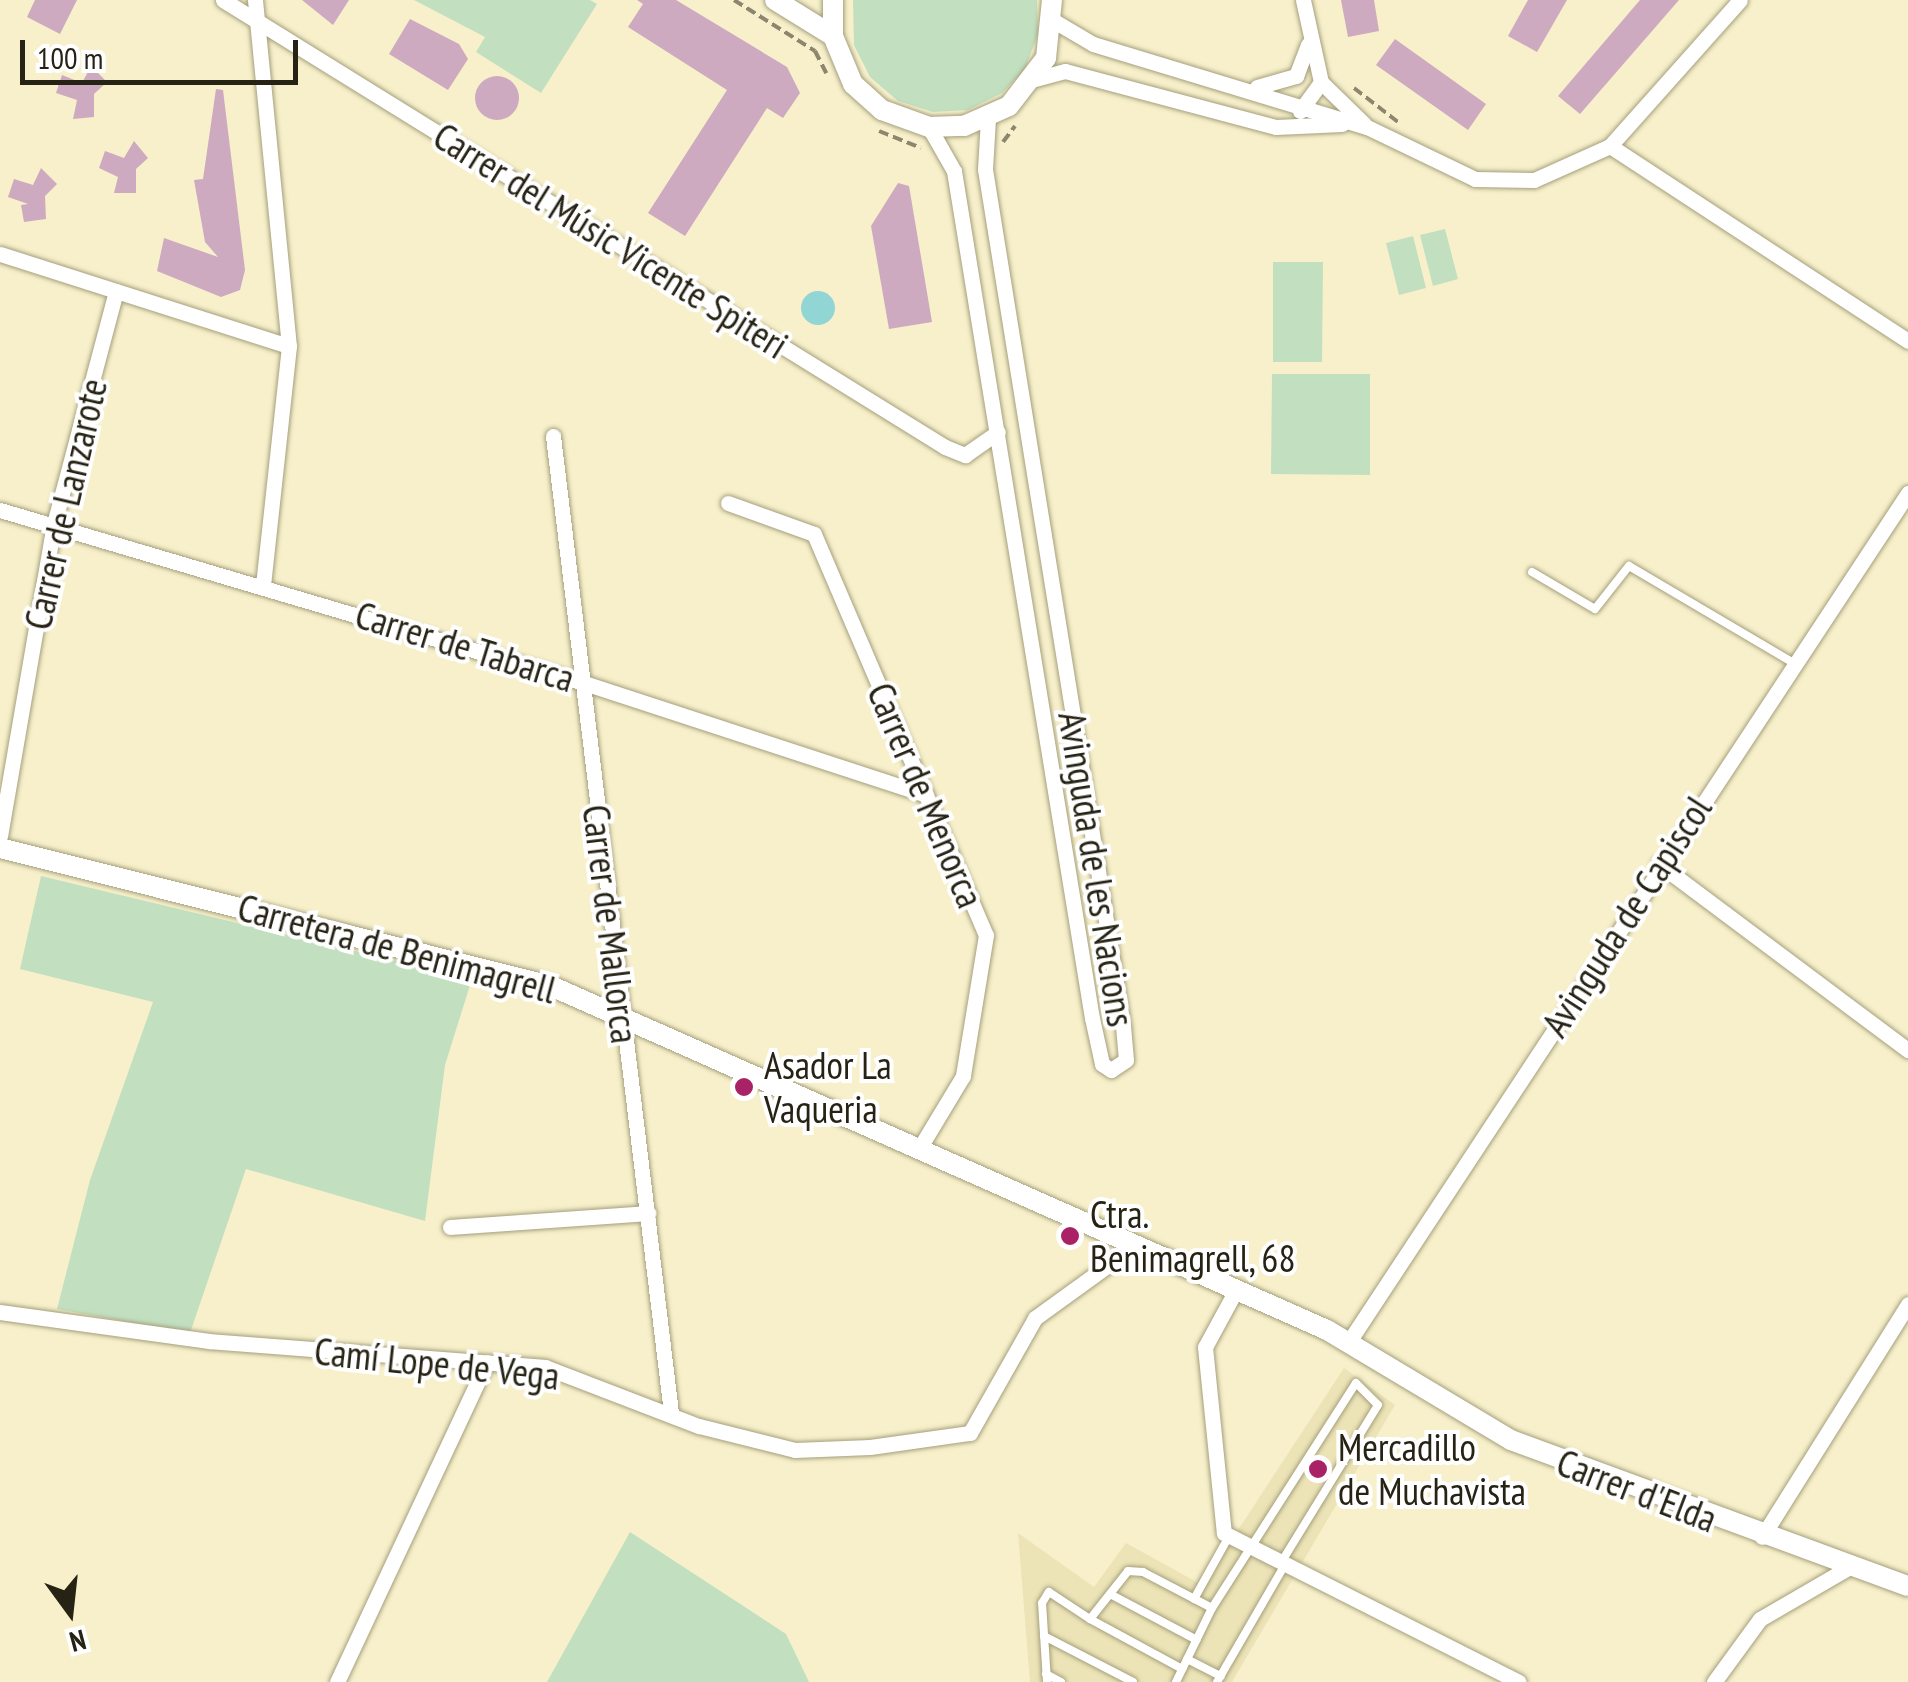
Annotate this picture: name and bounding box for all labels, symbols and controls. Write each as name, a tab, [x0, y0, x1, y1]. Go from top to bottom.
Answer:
scale bar	[25, 20, 302, 82]
text: 100 m	[37, 38, 103, 77]
street label: Carrer del Músic Vicente Spiteri	[425, 112, 797, 368]
street label: Carrer de Lanzarote	[14, 374, 116, 634]
street label: Carrer de Tabarca	[350, 591, 580, 701]
street label: Carrer de Menorca	[858, 676, 994, 914]
street label: Avinguda de les Nacions	[1050, 708, 1144, 1030]
street label: Avinguda de Capiscol	[1531, 787, 1721, 1045]
street label: Carrer de Mallorca	[574, 802, 648, 1046]
street label: Carretera de Benimagrell	[233, 884, 561, 1012]
place label: Asador La Vaqueria	[764, 1042, 892, 1132]
marker: Asador La Vaqueria	[733, 1076, 755, 1098]
place label: Ctra. Benimagrell, 68	[1090, 1191, 1298, 1280]
marker: Ctra. Benimagrell, 68	[1059, 1225, 1081, 1247]
street label: Camí Lope de Vega	[312, 1327, 562, 1399]
place label: Mercadillo de Muchavista	[1338, 1424, 1526, 1514]
street label: Carrer d'Elda	[1551, 1439, 1723, 1541]
marker: Mercadillo de Muchavista	[1307, 1458, 1329, 1480]
north arrow	[20, 1562, 120, 1662]
text: N	[66, 1622, 90, 1661]

